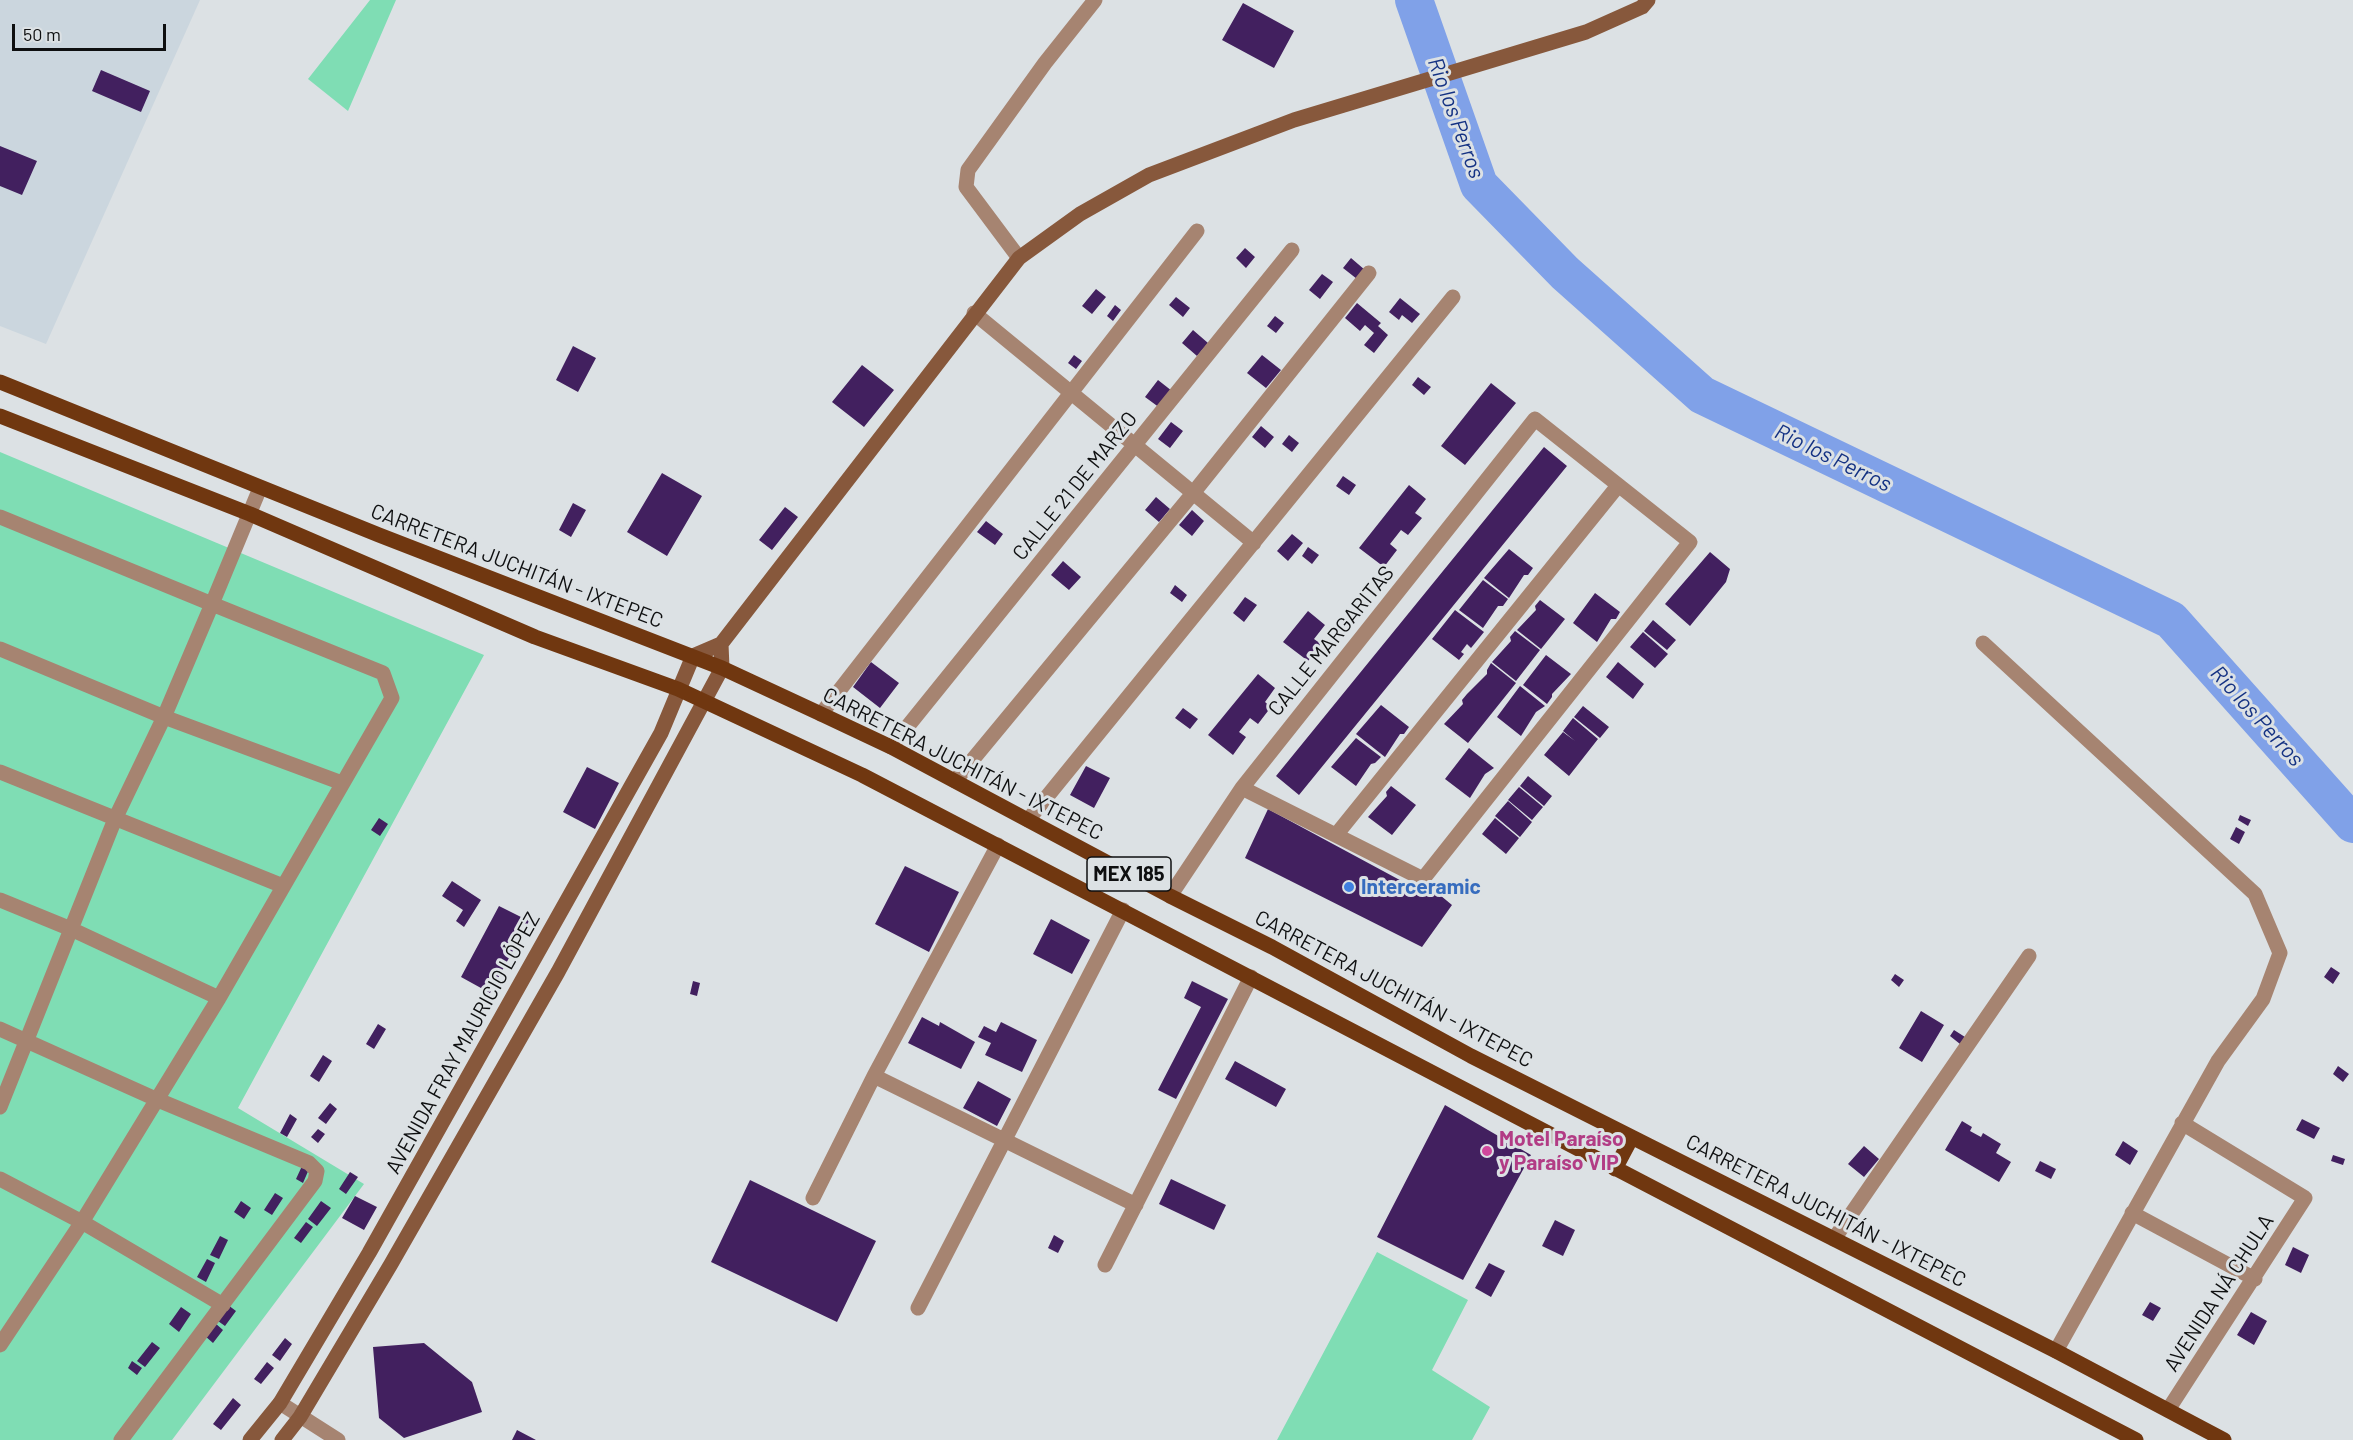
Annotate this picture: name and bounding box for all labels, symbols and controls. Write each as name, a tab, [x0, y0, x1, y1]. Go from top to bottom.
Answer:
scale bar	[15, 12, 170, 50]
text: 50 m	[23, 23, 61, 45]
water label: Rio los Perros	[1422, 54, 1490, 182]
street label: CALLE 21 DE MARZO	[1007, 407, 1143, 565]
water label: Rio los Perros	[1770, 418, 1896, 498]
street label: CARRETERA JUCHITÁN - IXTEPEC	[367, 498, 667, 634]
street label: CALLE MARGARITAS	[1263, 561, 1399, 721]
water label: Rio los Perros	[2205, 660, 2309, 772]
street label: CARRETERA JUCHITÁN - IXTEPEC	[819, 682, 1107, 846]
road number: MEX 185	[1087, 857, 1171, 891]
place label: Interceramic	[1361, 874, 1481, 900]
marker: Interceramic	[1342, 880, 1356, 894]
street label: CARRETERA JUCHITÁN - IXTEPEC	[1251, 905, 1537, 1073]
street label: AVENIDA FRAY MAURICIO LÓPEZ	[380, 908, 546, 1178]
place label: Motel Paraíso y Paraíso VIP	[1499, 1126, 1624, 1176]
street label: CARRETERA JUCHITÁN - IXTEPEC	[1682, 1129, 1970, 1293]
marker: Motel Paraíso y Paraíso VIP	[1480, 1144, 1494, 1158]
street label: AVENIDA NÁ CHULA	[2159, 1210, 2279, 1376]

